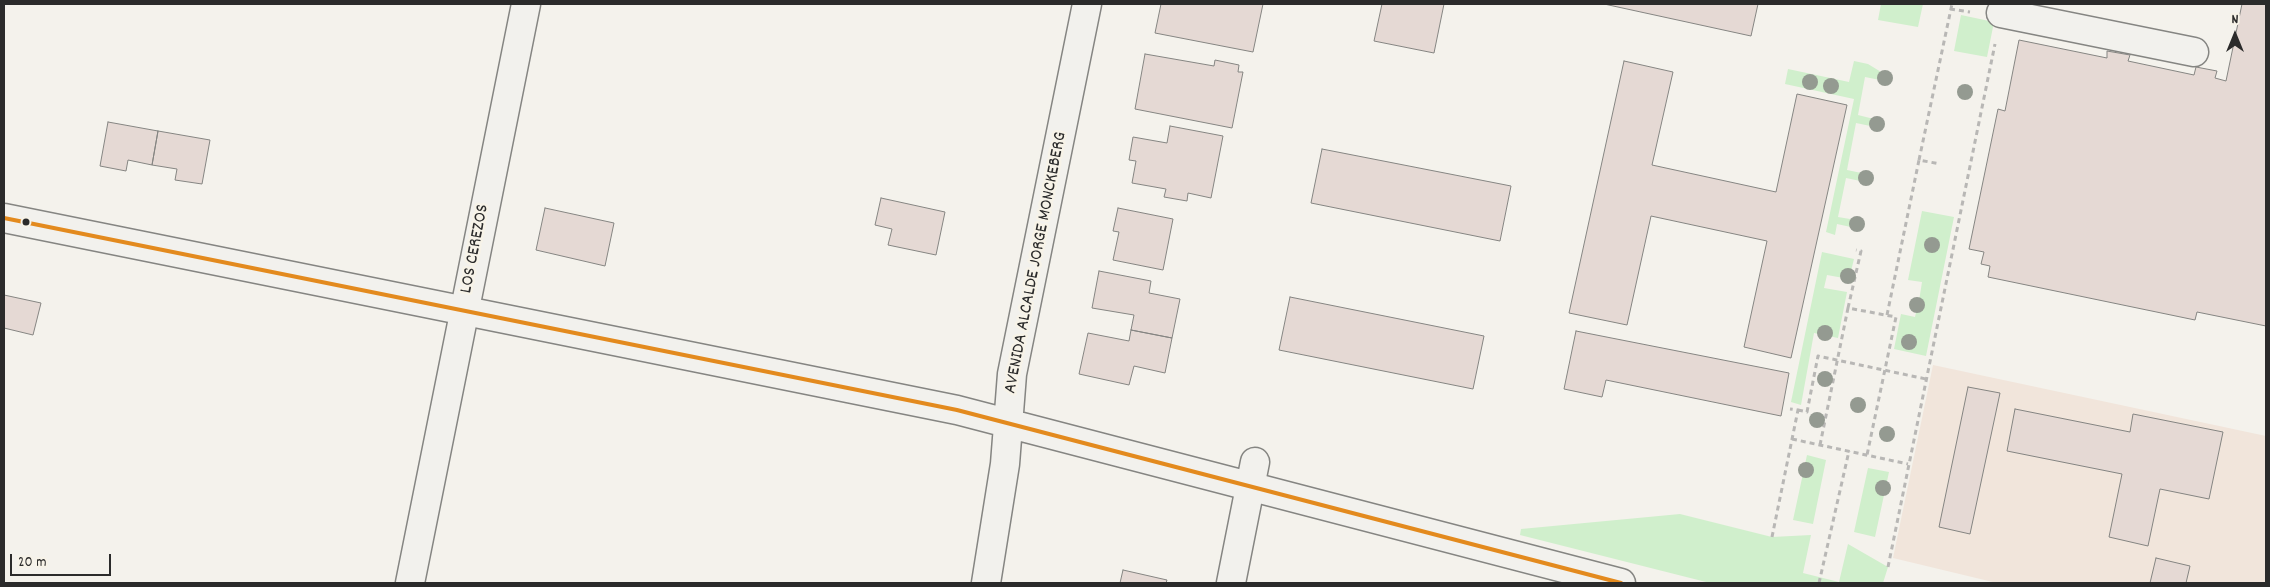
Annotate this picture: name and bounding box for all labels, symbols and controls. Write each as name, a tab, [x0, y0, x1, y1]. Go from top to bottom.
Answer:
north arrow	[2210, 10, 2260, 60]
text: N	[2232, 10, 2238, 30]
street label: AVENIDA ALCALDE JORGE MONCKEBERG	[1001, 130, 1073, 396]
street label: LOS CEREZOS	[457, 203, 495, 295]
unlabelled marker	[21, 217, 31, 227]
scale bar	[12, 544, 114, 576]
text: 20 m	[18, 552, 46, 574]

